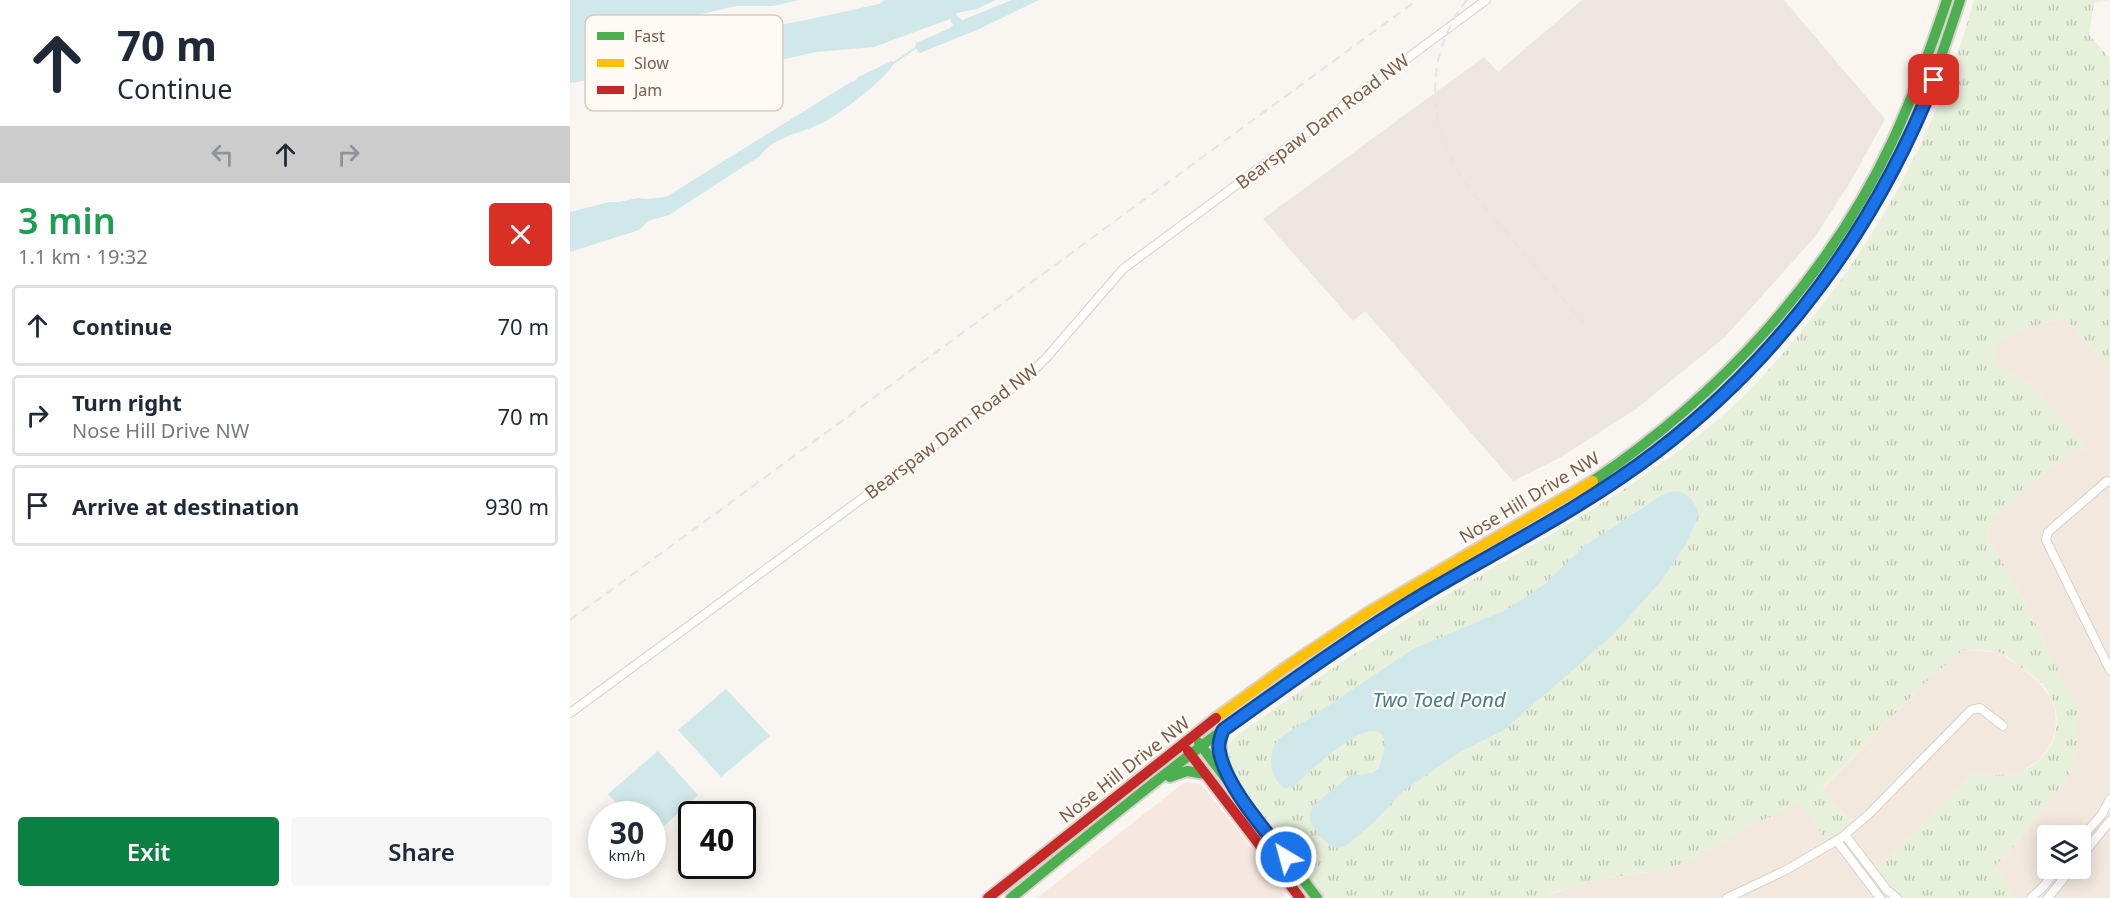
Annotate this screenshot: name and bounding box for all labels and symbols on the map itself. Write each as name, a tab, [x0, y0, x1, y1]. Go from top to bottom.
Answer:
legend	[585, 15, 783, 111]
text: Fast	[634, 25, 665, 47]
street label: Bearspaw Dam Road NW	[1230, 48, 1414, 194]
text: Slow	[634, 52, 669, 74]
pin	[1908, 54, 1959, 105]
text: Jam	[632, 79, 662, 101]
street label: Bearspaw Dam Road NW	[859, 358, 1043, 504]
street label: Nose Hill Drive NW	[1454, 445, 1604, 548]
water label: Two Toed Pond	[1373, 686, 1506, 713]
street label: Nose Hill Drive NW	[1054, 710, 1194, 828]
speed limit sign: 40	[678, 801, 756, 879]
position arrow	[1254, 825, 1318, 889]

